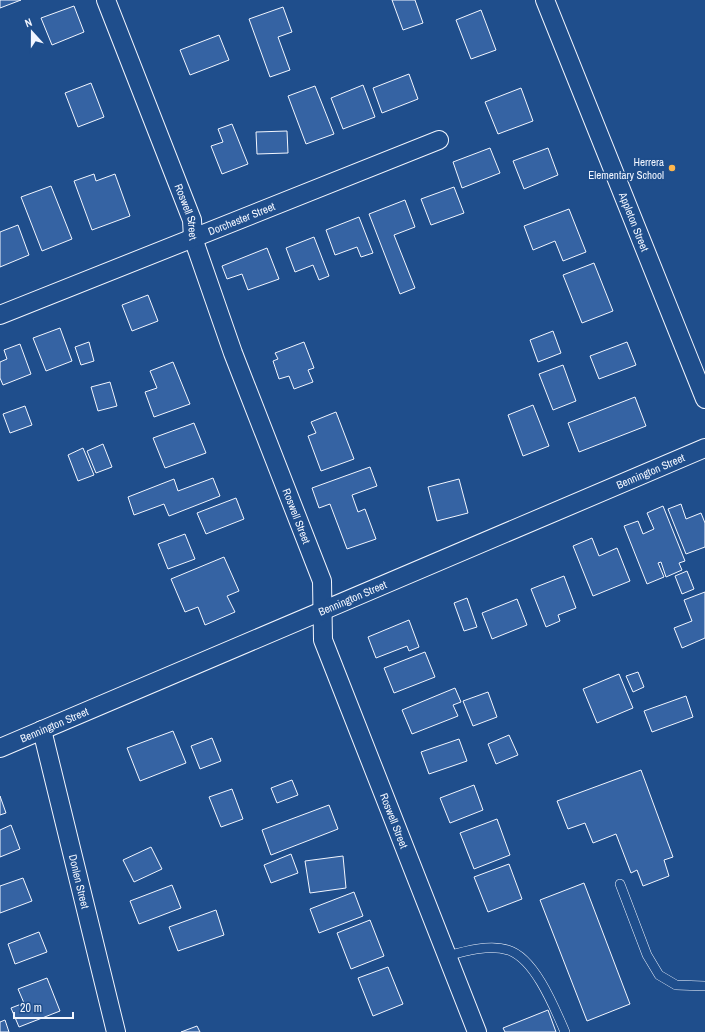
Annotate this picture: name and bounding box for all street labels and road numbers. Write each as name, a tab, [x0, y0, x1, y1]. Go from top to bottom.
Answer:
street label: Roswell Street	[172, 182, 200, 243]
street label: Appleton Street	[615, 189, 652, 254]
street label: Dorchester Street	[206, 199, 277, 238]
street label: Bennington Street	[614, 450, 687, 492]
street label: Roswell Street	[280, 486, 314, 546]
street label: Bennington Street	[316, 577, 389, 619]
street label: Bennington Street	[18, 704, 91, 746]
street label: Roswell Street	[377, 791, 411, 851]
street label: Donlen Street	[66, 853, 93, 911]

